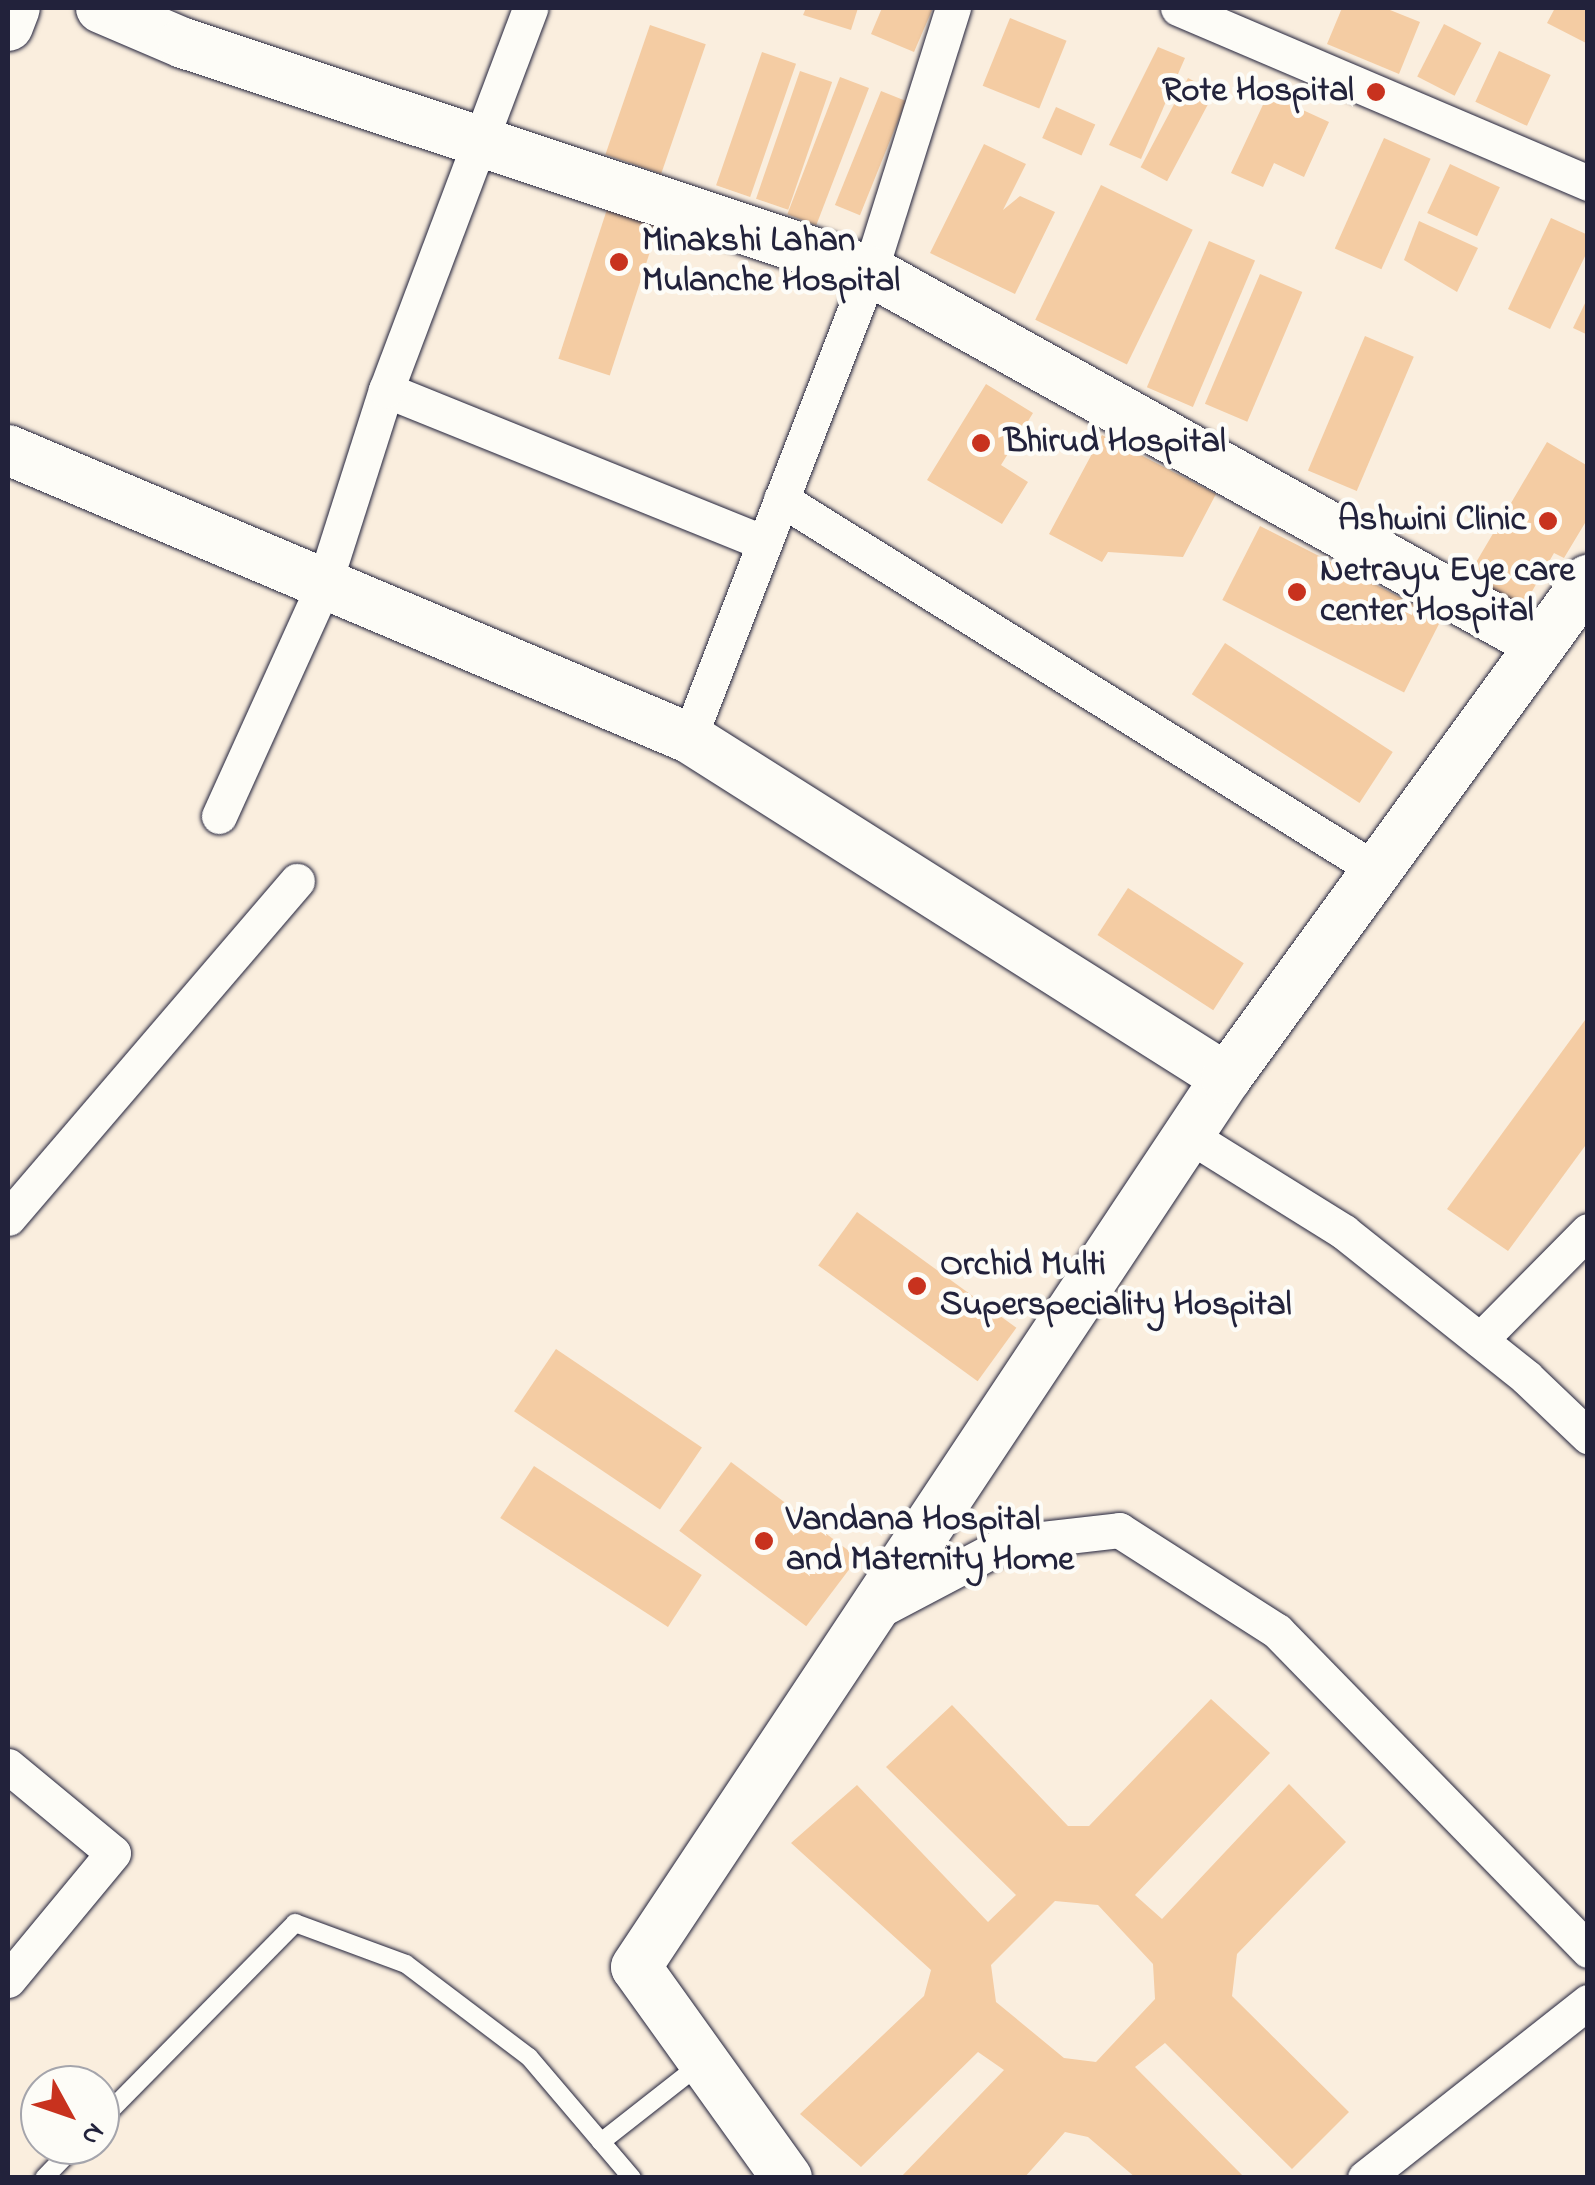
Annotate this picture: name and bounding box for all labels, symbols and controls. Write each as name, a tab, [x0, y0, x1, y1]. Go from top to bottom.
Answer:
place label: Rote Hospital	[1162, 71, 1354, 113]
marker: Rote Hospital	[1363, 79, 1389, 105]
place label: Minakshi Lahan Mulanche Hospital	[642, 221, 900, 303]
marker: Minakshi Lahan Mulanche Hospital	[606, 249, 632, 275]
place label: Bhirud Hospital	[1004, 422, 1226, 464]
marker: Bhirud Hospital	[968, 430, 994, 456]
place label: Ashwini Clinic	[1338, 500, 1526, 542]
marker: Ashwini Clinic	[1535, 508, 1561, 534]
place label: Netrayu Eye care center Hospital	[1320, 551, 1575, 633]
marker: Netrayu Eye care center Hospital	[1284, 579, 1310, 605]
place label: Orchid Multi Superspeciality Hospital	[940, 1245, 1292, 1327]
marker: Orchid Multi Superspeciality Hospital	[904, 1273, 930, 1299]
place label: Vandana Hospital and Maternity Home	[786, 1500, 1074, 1582]
marker: Vandana Hospital and Maternity Home	[751, 1528, 777, 1554]
north arrow	[20, 2065, 120, 2165]
text: N	[70, 2113, 114, 2154]

